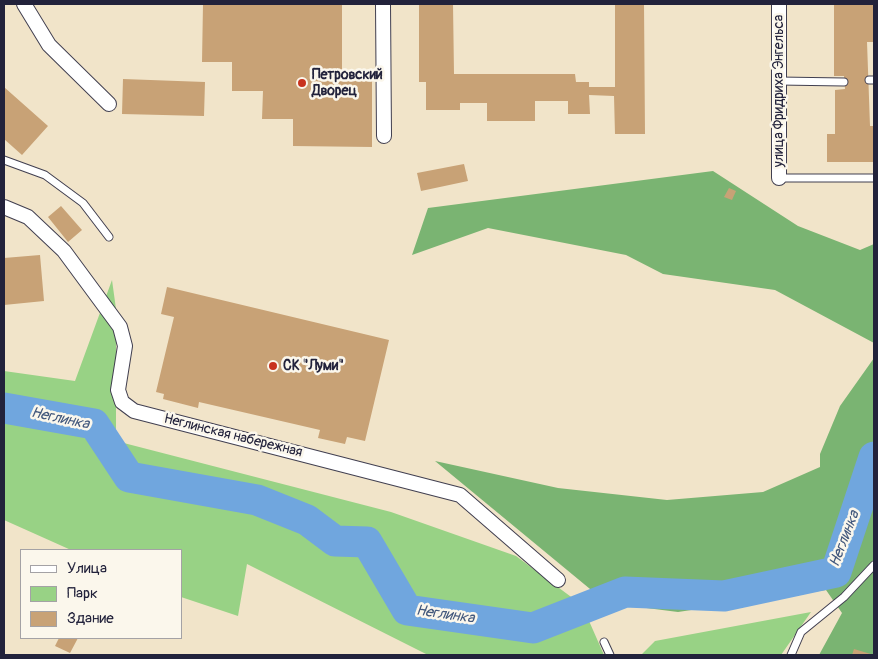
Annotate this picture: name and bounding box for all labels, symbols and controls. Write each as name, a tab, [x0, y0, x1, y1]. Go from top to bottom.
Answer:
street label: улица Фридриха Энгельса	[771, 15, 787, 167]
place label: Петровский Дворец	[312, 67, 383, 100]
marker: Петровский Дворец	[296, 77, 308, 89]
place label: СК "Луми"	[283, 358, 344, 374]
marker: СК "Луми"	[267, 360, 279, 372]
water label: Неглинка	[29, 404, 91, 434]
street label: Неглинская набережная	[162, 411, 304, 461]
water label: Неглинка	[826, 508, 864, 570]
legend	[20, 549, 182, 639]
text: Улица	[67, 559, 107, 578]
text: Парк	[67, 584, 98, 603]
water label: Неглинка	[415, 602, 475, 628]
text: Здание	[67, 609, 114, 628]

